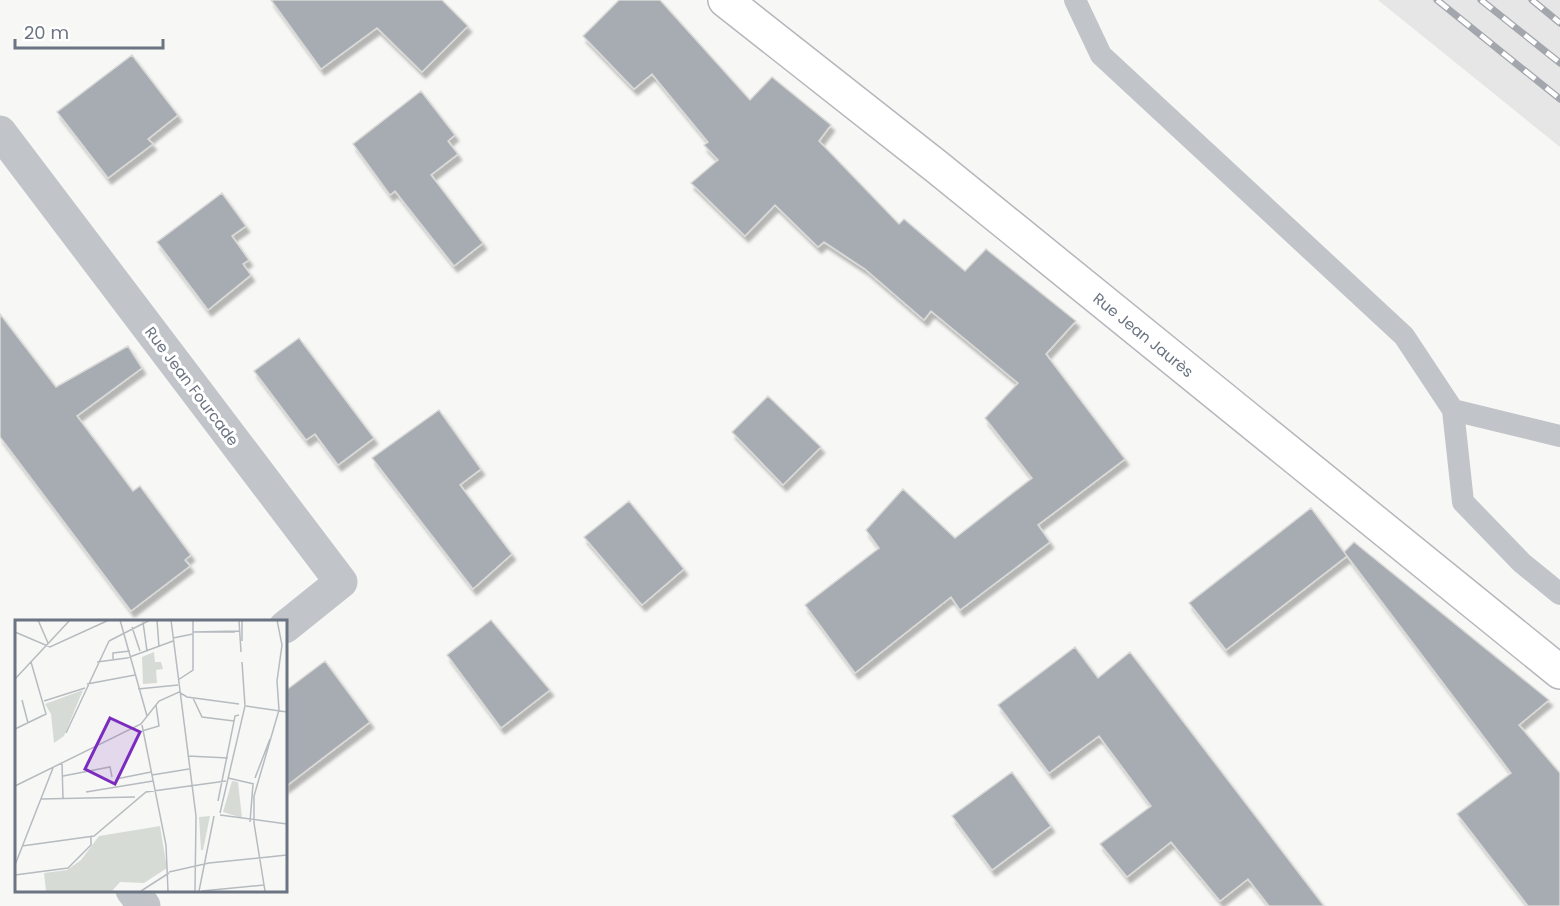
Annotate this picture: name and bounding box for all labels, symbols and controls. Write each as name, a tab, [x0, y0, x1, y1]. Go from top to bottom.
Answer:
scale bar	[15, 12, 164, 50]
text: 20 m	[24, 20, 69, 45]
street label: Rue Jean Jaurès	[1089, 288, 1198, 382]
street label: Rue Jean Fourcade	[140, 322, 244, 450]
inset map	[15, 620, 286, 891]

